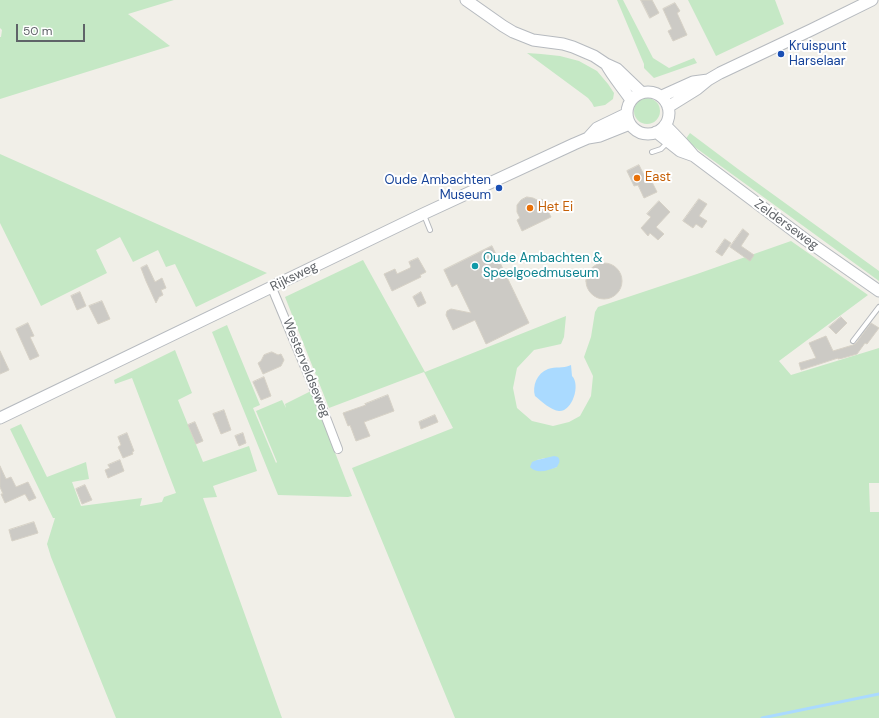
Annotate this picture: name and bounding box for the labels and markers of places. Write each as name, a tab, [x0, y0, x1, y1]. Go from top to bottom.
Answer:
place label: Kruispunt Harselaar	[789, 39, 847, 70]
marker: Kruispunt Harselaar	[776, 49, 786, 59]
place label: East	[645, 170, 671, 186]
place label: Oude Ambachten Museum	[384, 173, 491, 204]
marker: East	[632, 173, 642, 183]
marker: Oude Ambachten Museum	[494, 183, 504, 193]
place label: Het Ei	[538, 200, 573, 216]
marker: Het Ei	[525, 203, 535, 213]
place label: Oude Ambachten & Speelgoedmuseum	[483, 251, 603, 282]
marker: Oude Ambachten & Speelgoedmuseum	[470, 261, 480, 271]

